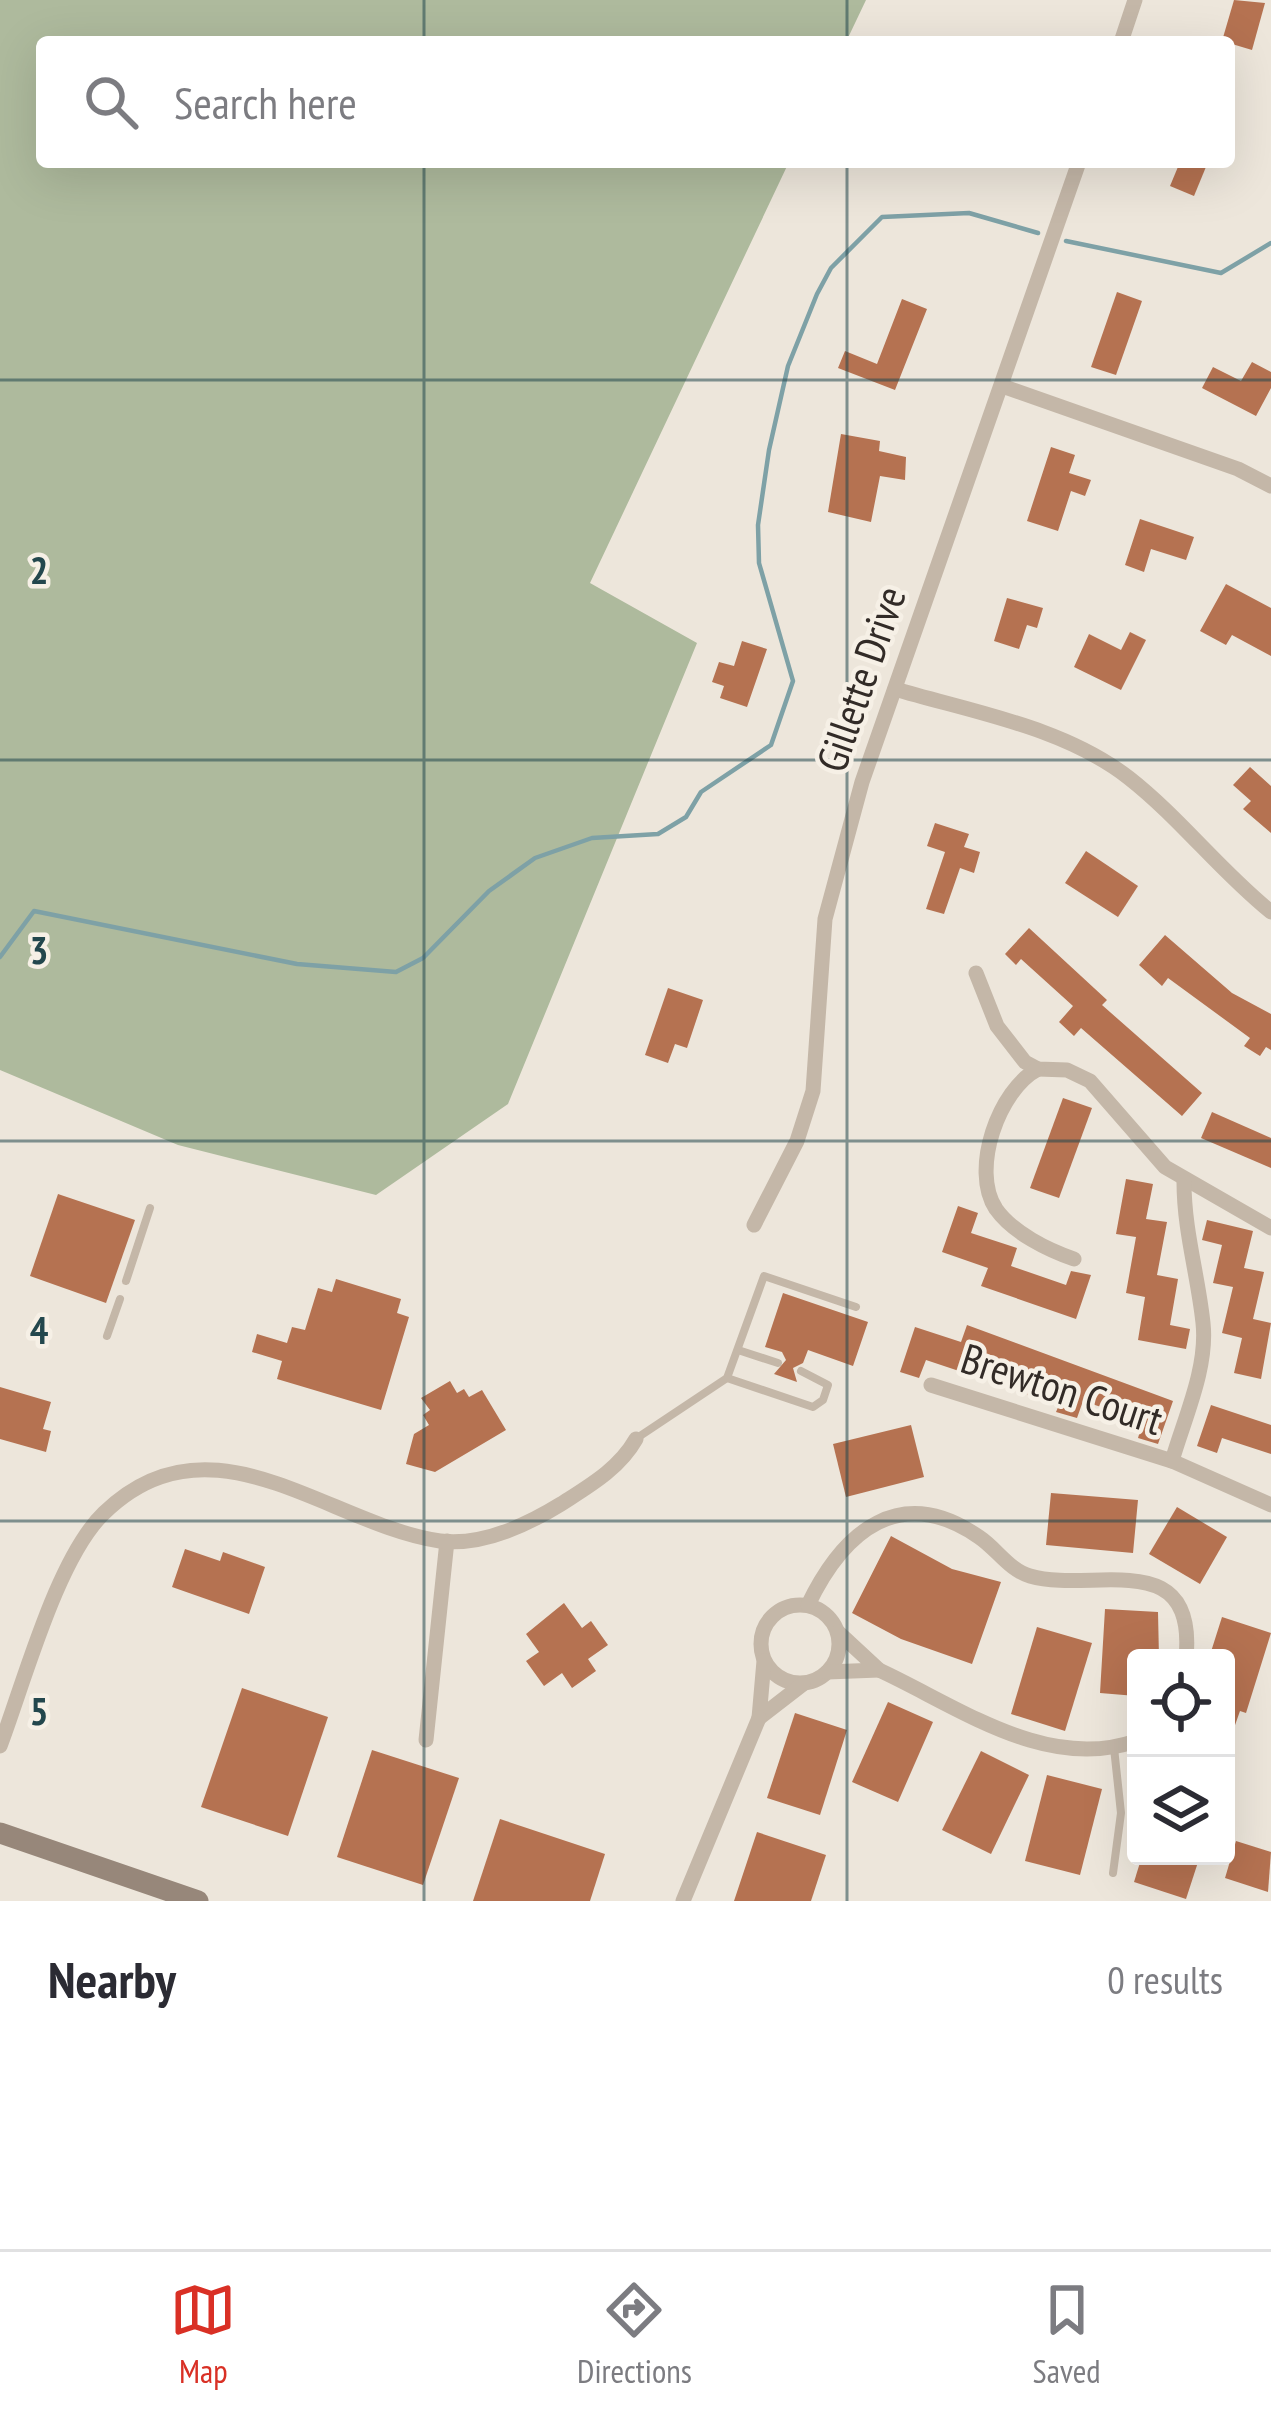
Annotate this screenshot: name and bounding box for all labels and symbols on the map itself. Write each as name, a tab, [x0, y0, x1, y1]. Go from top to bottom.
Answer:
text: 2	[30, 544, 48, 595]
street label: Gillette Drive	[803, 579, 918, 779]
text: 3	[30, 924, 48, 975]
text: 4	[30, 1304, 49, 1355]
street label: Brewton Court	[955, 1330, 1170, 1447]
text: 5	[30, 1685, 48, 1736]

